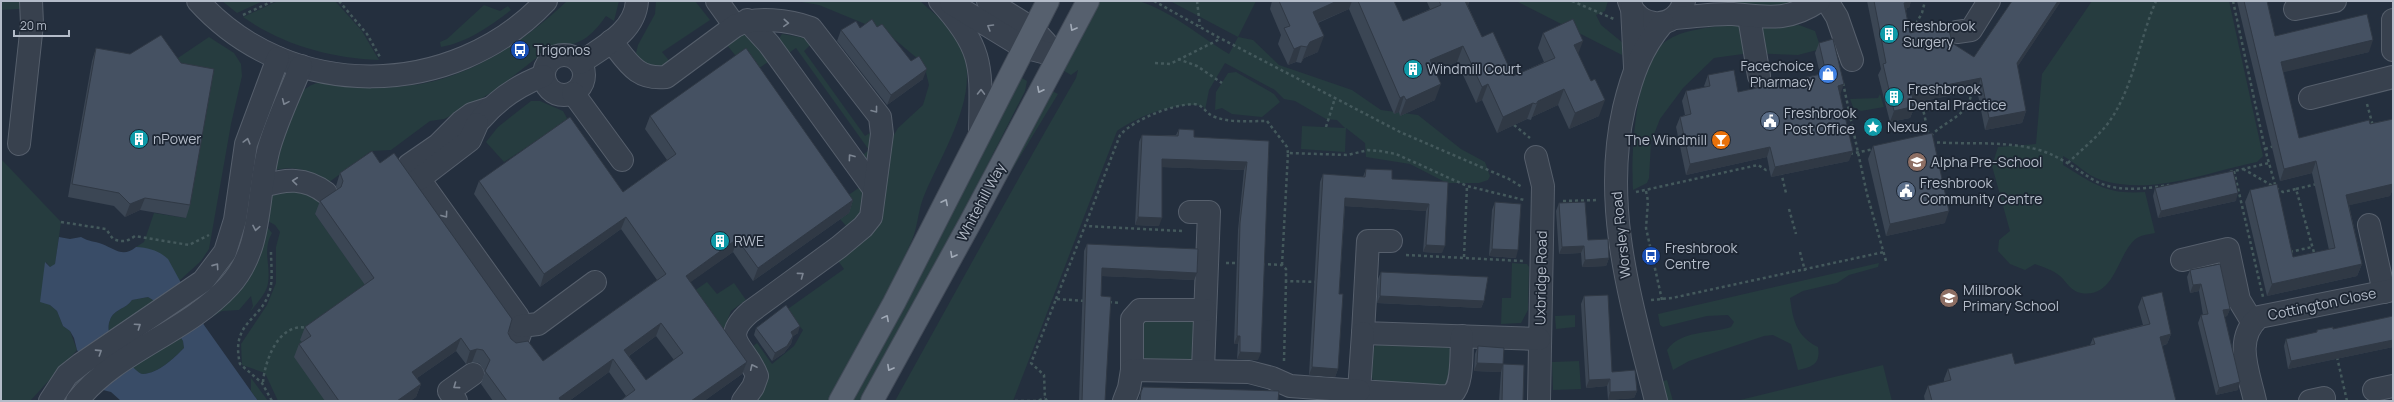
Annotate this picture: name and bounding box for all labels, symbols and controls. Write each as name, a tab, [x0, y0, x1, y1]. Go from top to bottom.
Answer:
scale bar	[14, 12, 69, 38]
place label: Freshbrook Surgery	[1903, 16, 1977, 51]
text: 20 m	[20, 17, 47, 34]
one-way arrow	[783, 18, 789, 27]
building icon: Freshbrook Surgery	[1878, 23, 1900, 45]
one-way arrow	[1070, 24, 1077, 31]
one-way arrow	[987, 25, 994, 32]
bus stop icon: Trigonos	[509, 39, 531, 61]
place label: Trigonos	[534, 40, 590, 59]
place label: Facechoice Pharmacy	[1740, 56, 1815, 91]
building icon: Windmill Court	[1402, 58, 1424, 80]
place label: Windmill Court	[1427, 59, 1522, 78]
shop icon: Facechoice Pharmacy	[1817, 63, 1839, 85]
place label: Freshbrook Dental Practice	[1908, 79, 2007, 114]
one-way arrow	[1037, 86, 1045, 93]
building icon: Freshbrook Dental Practice	[1883, 86, 1905, 108]
one-way arrow	[977, 89, 985, 95]
one-way arrow	[282, 98, 290, 105]
place label: Freshbrook Post Office	[1784, 103, 1858, 138]
one-way arrow	[870, 106, 877, 113]
public building icon: Freshbrook Post Office	[1759, 110, 1781, 132]
place icon: Nexus	[1862, 116, 1884, 138]
place label: Nexus	[1887, 117, 1928, 136]
building icon: nPower	[128, 128, 150, 150]
place label: nPower	[153, 129, 201, 148]
bar icon: The Windmill	[1710, 129, 1732, 151]
place label: The Windmill	[1625, 130, 1707, 149]
one-way arrow	[242, 138, 251, 145]
school or university icon: Alpha Pre-School	[1906, 151, 1928, 173]
place label: Alpha Pre-School	[1931, 152, 2042, 171]
one-way arrow	[849, 155, 856, 162]
street label: Whitehill Way	[952, 159, 1009, 244]
place label: Freshbrook Community Centre	[1920, 173, 2043, 208]
one-way arrow	[292, 176, 298, 185]
public building icon: Freshbrook Community Centre	[1895, 180, 1917, 202]
street label: Worsley Road	[1606, 191, 1635, 279]
one-way arrow	[940, 198, 948, 206]
one-way arrow	[440, 210, 447, 217]
one-way arrow	[253, 225, 261, 231]
building icon: RWE	[709, 230, 731, 252]
place label: RWE	[734, 231, 764, 250]
street label: Uxbridge Road	[1530, 231, 1551, 325]
place label: Freshbrook Centre	[1665, 238, 1739, 273]
bus stop icon: Freshbrook Centre	[1640, 245, 1662, 267]
one-way arrow	[950, 250, 958, 258]
one-way arrow	[211, 263, 218, 270]
one-way arrow	[796, 273, 803, 280]
place label: Millbrook Primary School	[1963, 280, 2059, 315]
street label: Cottington Close	[2266, 283, 2378, 324]
school or university icon: Millbrook Primary School	[1938, 287, 1960, 309]
one-way arrow	[881, 315, 889, 322]
one-way arrow	[134, 323, 141, 331]
one-way arrow	[95, 349, 102, 357]
one-way arrow	[750, 364, 758, 371]
one-way arrow	[887, 364, 895, 371]
one-way arrow	[453, 381, 460, 389]

